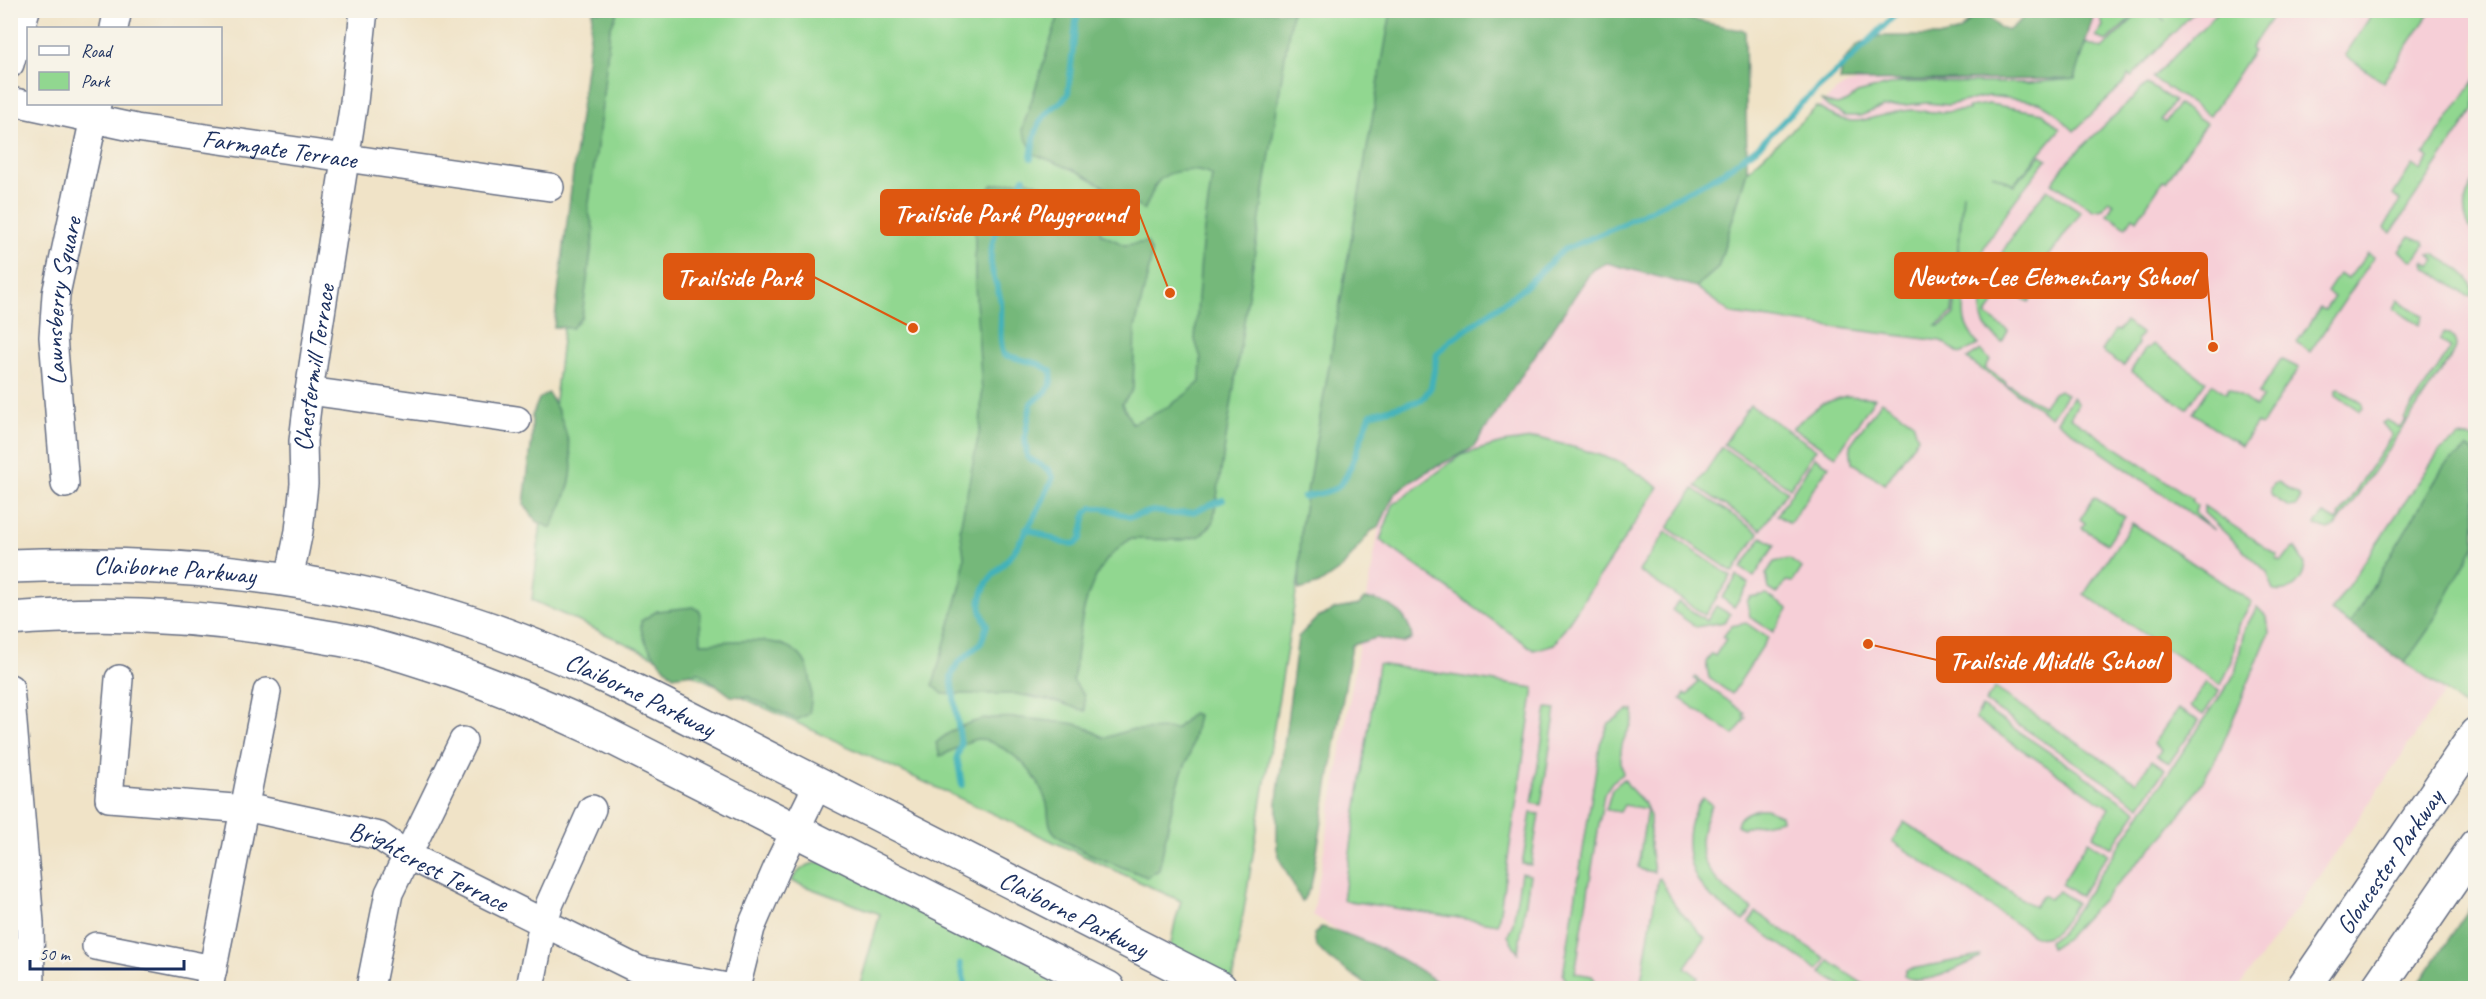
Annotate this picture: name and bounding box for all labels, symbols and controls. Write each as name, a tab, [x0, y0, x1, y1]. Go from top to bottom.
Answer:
legend	[27, 27, 222, 105]
text: Road	[81, 40, 114, 62]
text: Park	[81, 70, 111, 92]
street label: Farmgate Terrace	[200, 121, 361, 176]
callout: Trailside Park Playground	[881, 190, 1139, 235]
text: Trailside Park Playground	[894, 196, 1130, 230]
street label: Lawnsberry Square	[36, 212, 89, 387]
callout: Newton-Lee Elementary School	[1895, 253, 2207, 298]
callout: Trailside Park	[664, 254, 814, 299]
text: Newton-Lee Elementary School	[1907, 259, 2200, 293]
text: Trailside Park	[676, 260, 805, 294]
street label: Chestermill Terrace	[286, 280, 342, 452]
street label: Claiborne Parkway	[94, 548, 260, 592]
callout: Trailside Middle School	[1937, 637, 2171, 682]
text: Trailside Middle School	[1949, 643, 2164, 677]
street label: Claiborne Parkway	[560, 644, 723, 746]
street label: Gloucester Parkway	[2328, 781, 2451, 940]
street label: Brightcrest Terrace	[346, 814, 515, 920]
street label: Claiborne Parkway	[994, 862, 1156, 966]
scale bar	[30, 933, 184, 971]
text: 50 m	[39, 943, 72, 965]

